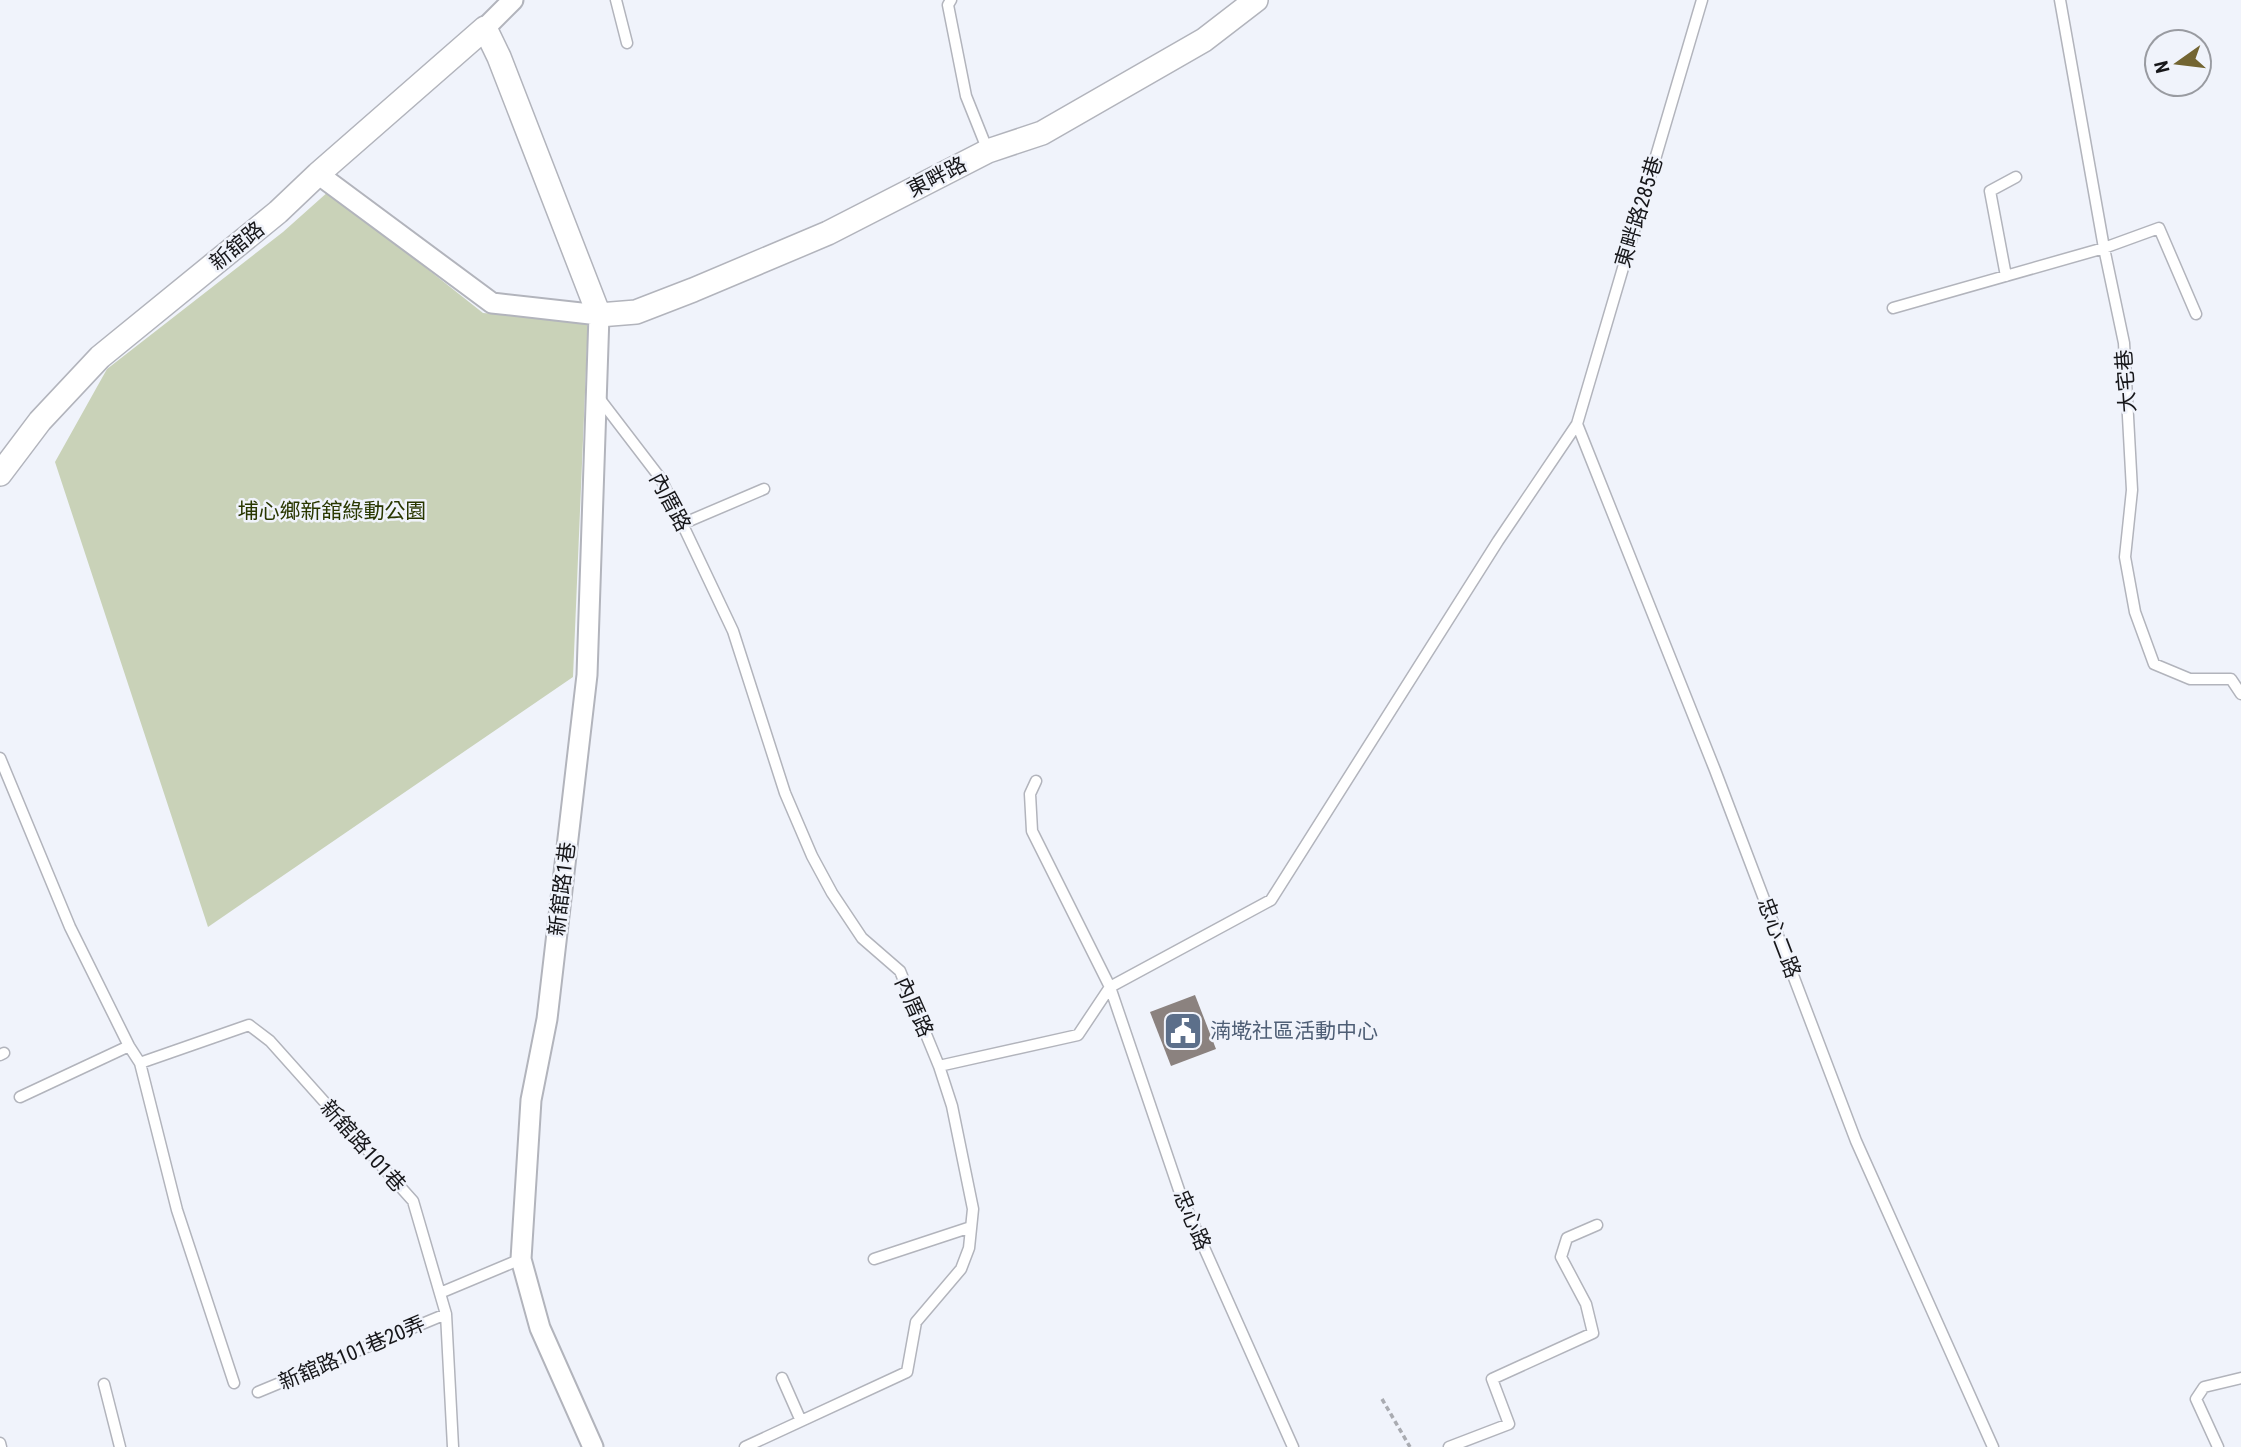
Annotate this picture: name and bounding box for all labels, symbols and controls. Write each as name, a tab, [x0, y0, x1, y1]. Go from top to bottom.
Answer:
north arrow	[2143, 28, 2213, 98]
text: N	[2149, 59, 2175, 75]
street label: 東畔路	[903, 152, 971, 202]
street label: 東畔路285巷	[1611, 153, 1667, 271]
street label: 新舘路	[205, 217, 269, 275]
street label: 大宅巷	[2112, 349, 2140, 413]
street label: 內厝路	[645, 469, 695, 535]
park label: 埔心鄉新舘綠動公園	[238, 499, 427, 523]
street label: 新舘路1巷	[544, 841, 580, 937]
street label: 忠心二路	[1753, 894, 1805, 982]
street label: 內厝路	[890, 973, 938, 1041]
public building icon: 湳墘社區活動中心	[1162, 1010, 1204, 1052]
place label: 湳墘社區活動中心	[1210, 1019, 1378, 1043]
street label: 新舘路101巷	[316, 1095, 410, 1197]
street label: 忠心路	[1169, 1186, 1215, 1254]
street label: 新舘路101巷20弄	[275, 1311, 429, 1395]

